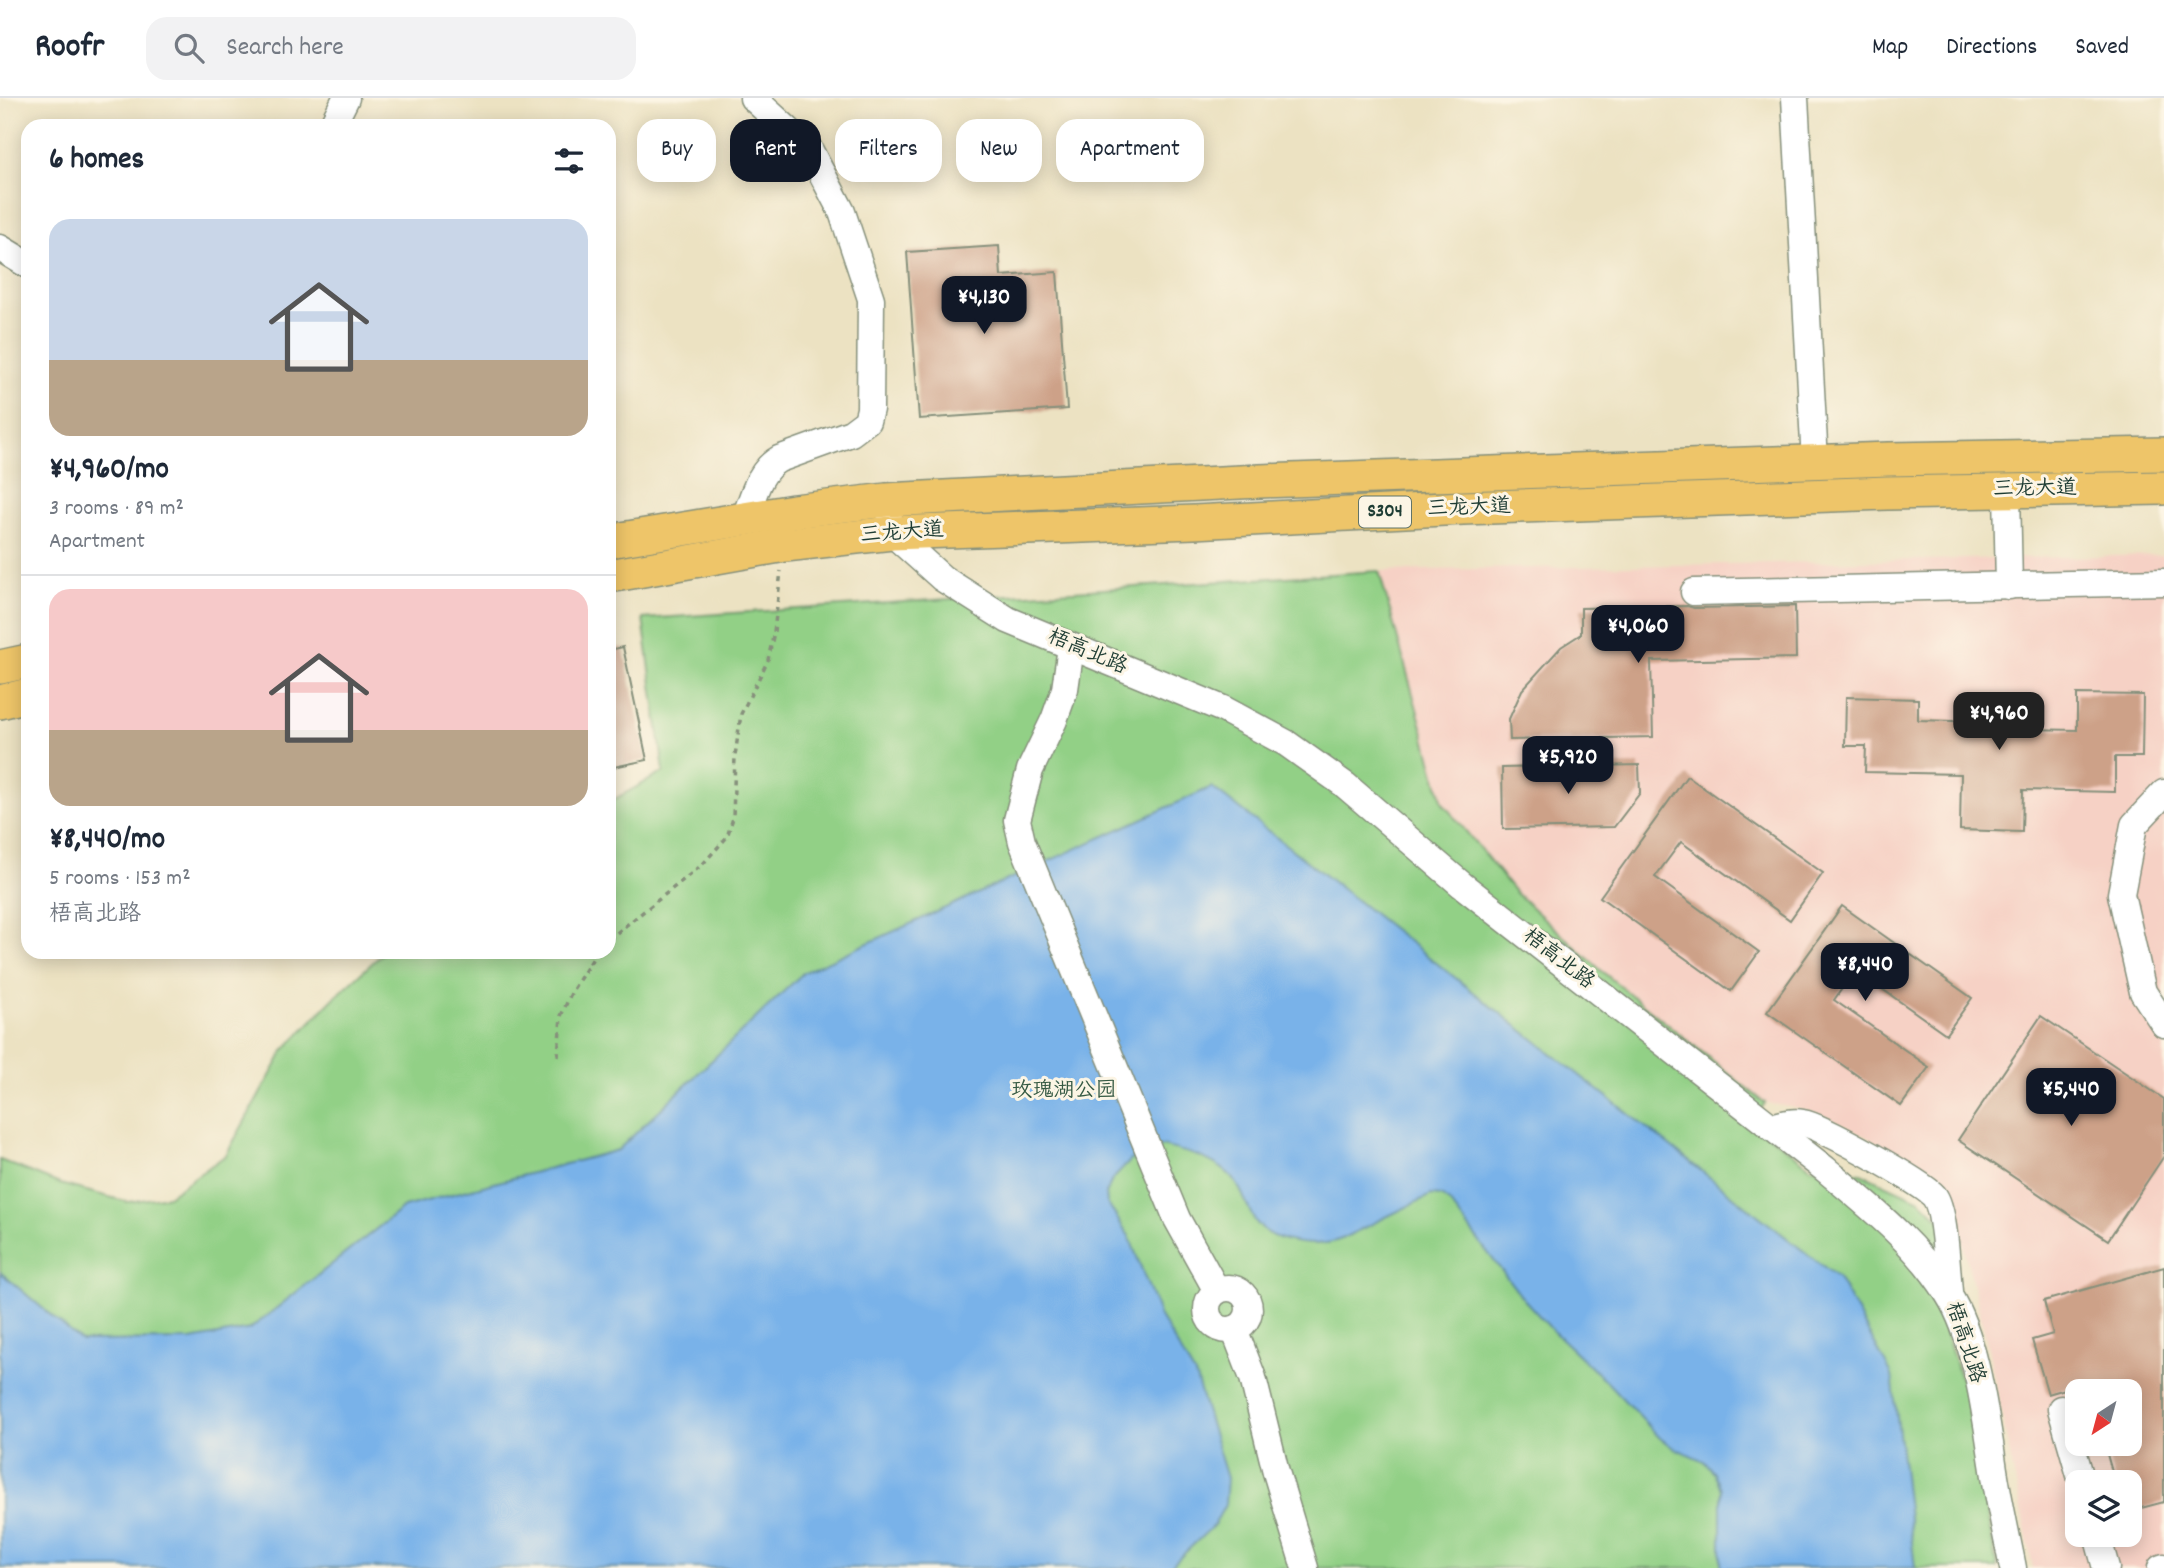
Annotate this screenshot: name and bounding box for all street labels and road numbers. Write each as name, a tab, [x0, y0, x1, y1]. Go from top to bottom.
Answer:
street label: 三龙大道	[1993, 474, 2077, 506]
street label: 三龙大道	[1427, 493, 1511, 525]
road number: S304	[1359, 496, 1411, 528]
street label: 三龙大道	[859, 516, 945, 552]
street label: 梧高北路	[1042, 623, 1132, 683]
street label: 梧高北路	[1516, 922, 1600, 998]
street label: 梧高北路	[1937, 1298, 1991, 1388]

